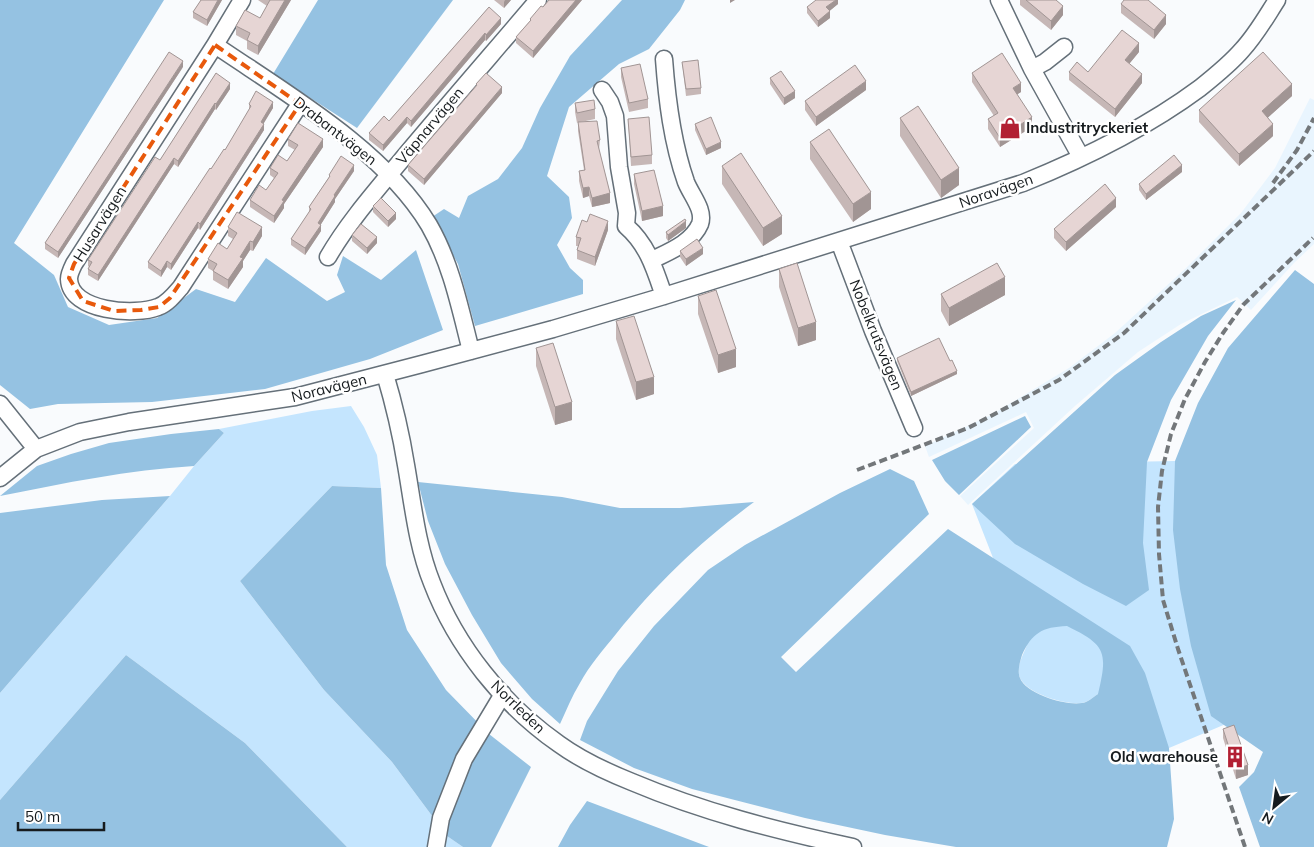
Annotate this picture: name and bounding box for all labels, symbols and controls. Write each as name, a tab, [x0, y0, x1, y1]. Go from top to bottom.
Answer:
street label: Väpnarvägen	[392, 83, 467, 168]
street label: Drabantvägen	[290, 92, 381, 169]
shop icon: Industritryckeriet	[997, 115, 1023, 141]
place label: Industritryckeriet	[1026, 118, 1148, 137]
street label: Noravägen	[956, 169, 1035, 212]
street label: Husarvägen	[69, 182, 130, 265]
street label: Nobelkrutsvägen	[846, 277, 907, 393]
street label: Noravägen	[289, 369, 369, 406]
street label: Norrleden	[487, 676, 550, 737]
building icon: Old warehouse	[1222, 744, 1248, 770]
place label: Old warehouse	[1110, 747, 1218, 766]
north arrow	[1249, 782, 1299, 832]
scale bar	[18, 800, 104, 832]
text: 50 m	[25, 807, 60, 826]
text: N	[1259, 808, 1277, 829]

